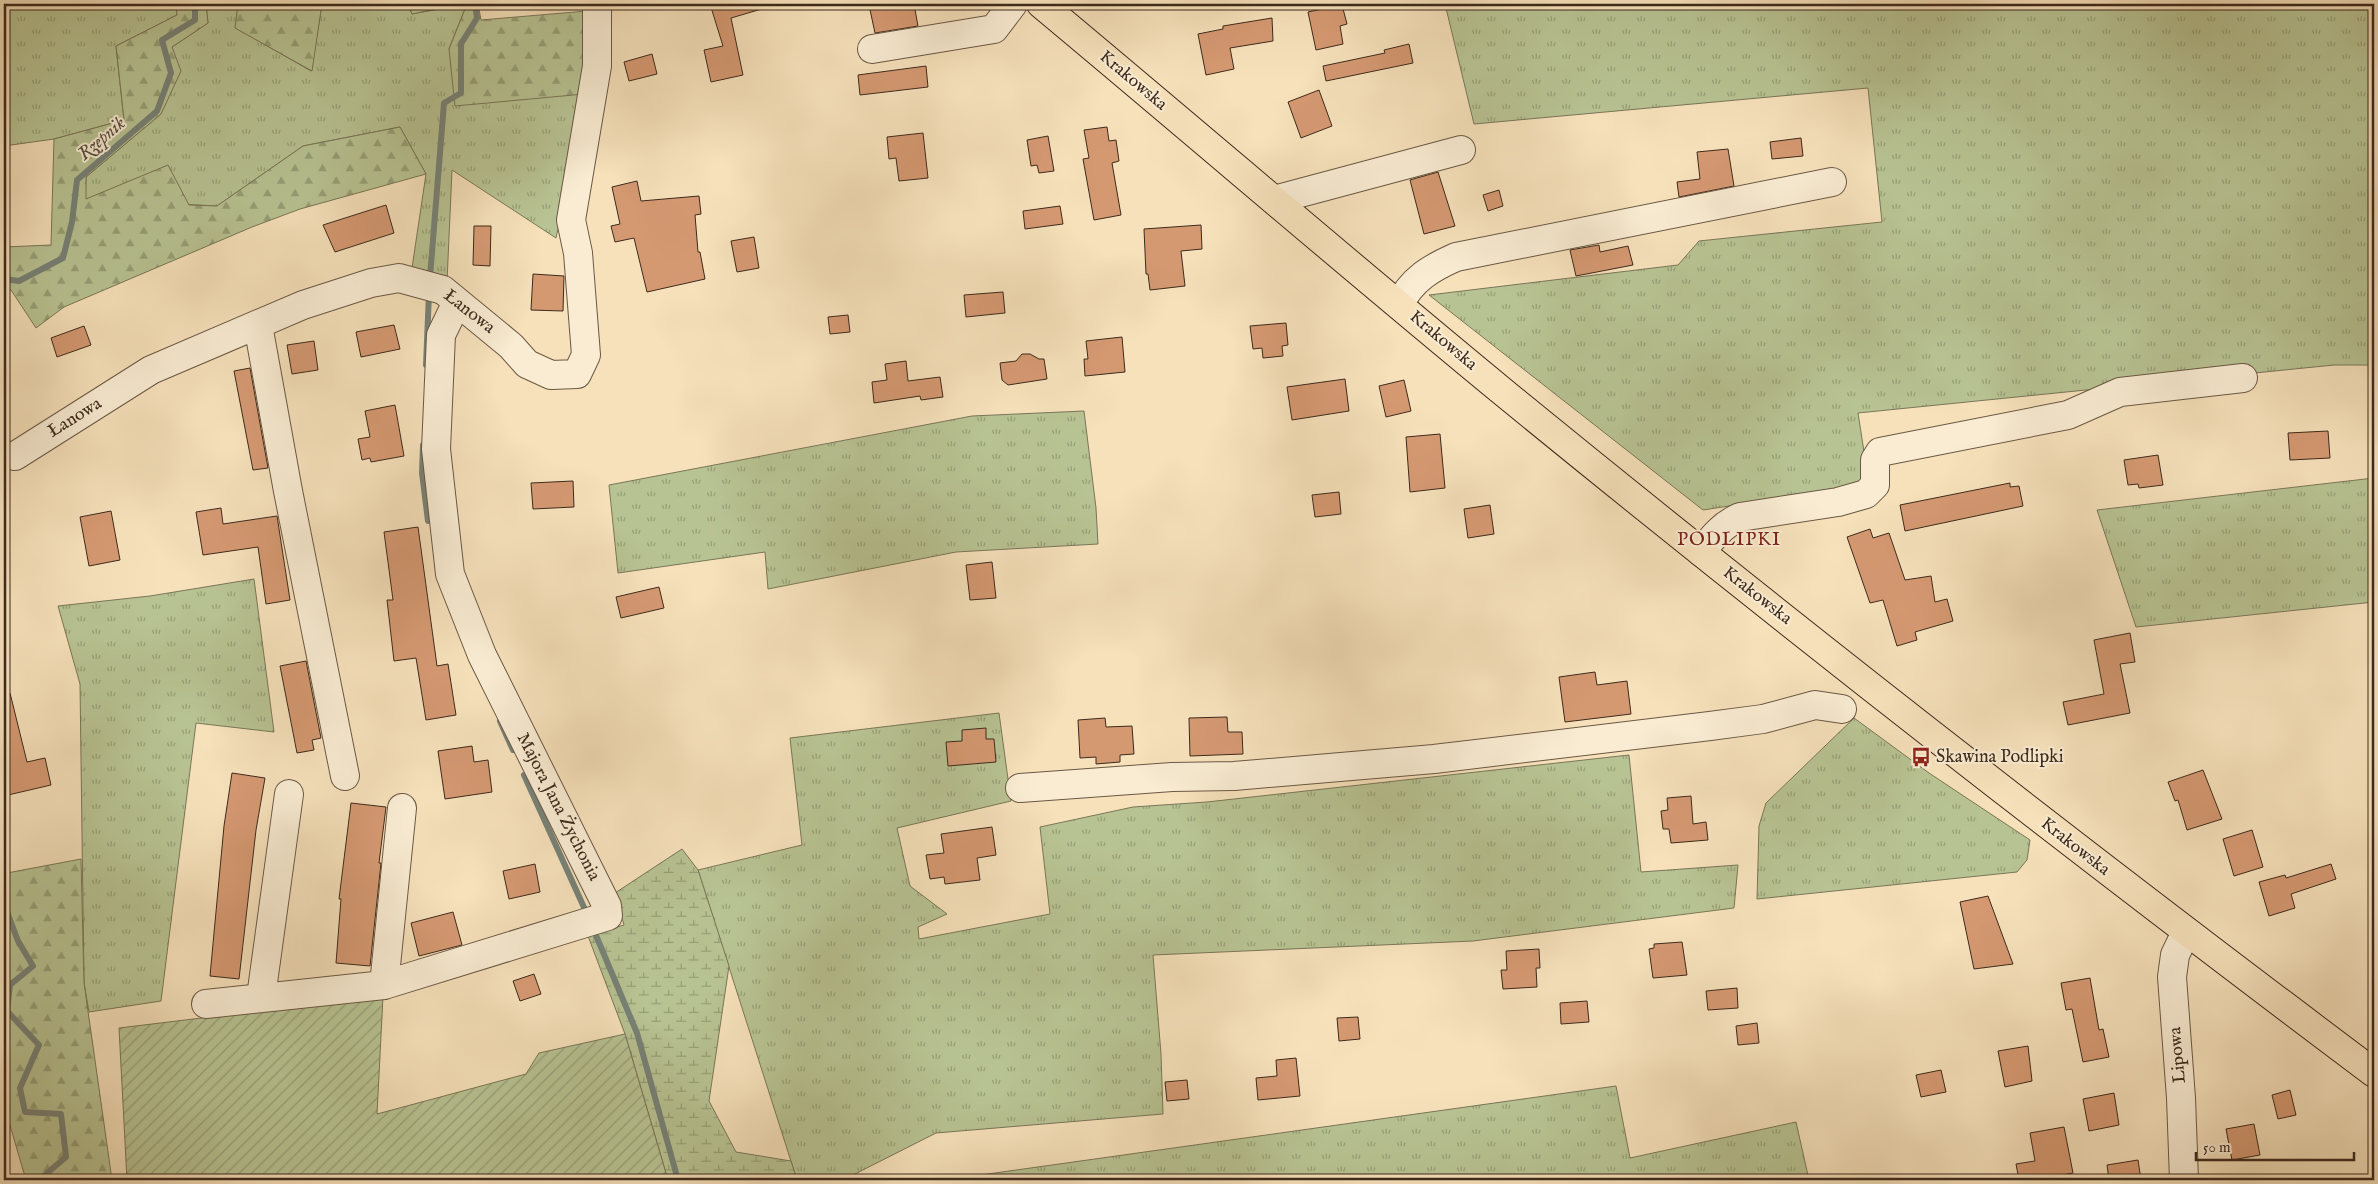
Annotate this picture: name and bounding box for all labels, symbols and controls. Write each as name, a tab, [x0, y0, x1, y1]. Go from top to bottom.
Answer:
street label: Krakowska	[1094, 46, 1172, 116]
water label: Rzepnik	[73, 112, 131, 166]
street label: Łanowa	[439, 285, 500, 339]
street label: Krakowska	[1404, 306, 1482, 376]
street label: Łanowa	[44, 392, 106, 443]
district label: PODLIPKI	[1677, 528, 1781, 552]
street label: Krakowska	[1718, 562, 1797, 630]
street label: Majora Jana Żychonia	[511, 729, 606, 885]
bus stop icon: Skawina Podlipki	[1910, 746, 1932, 768]
place label: Skawina Podlipki	[1936, 746, 2064, 769]
street label: Krakowska	[2036, 813, 2115, 881]
street label: Lipowa	[2164, 1026, 2192, 1084]
scale bar	[2196, 1129, 2353, 1161]
text: 50 m	[2203, 1138, 2231, 1157]

